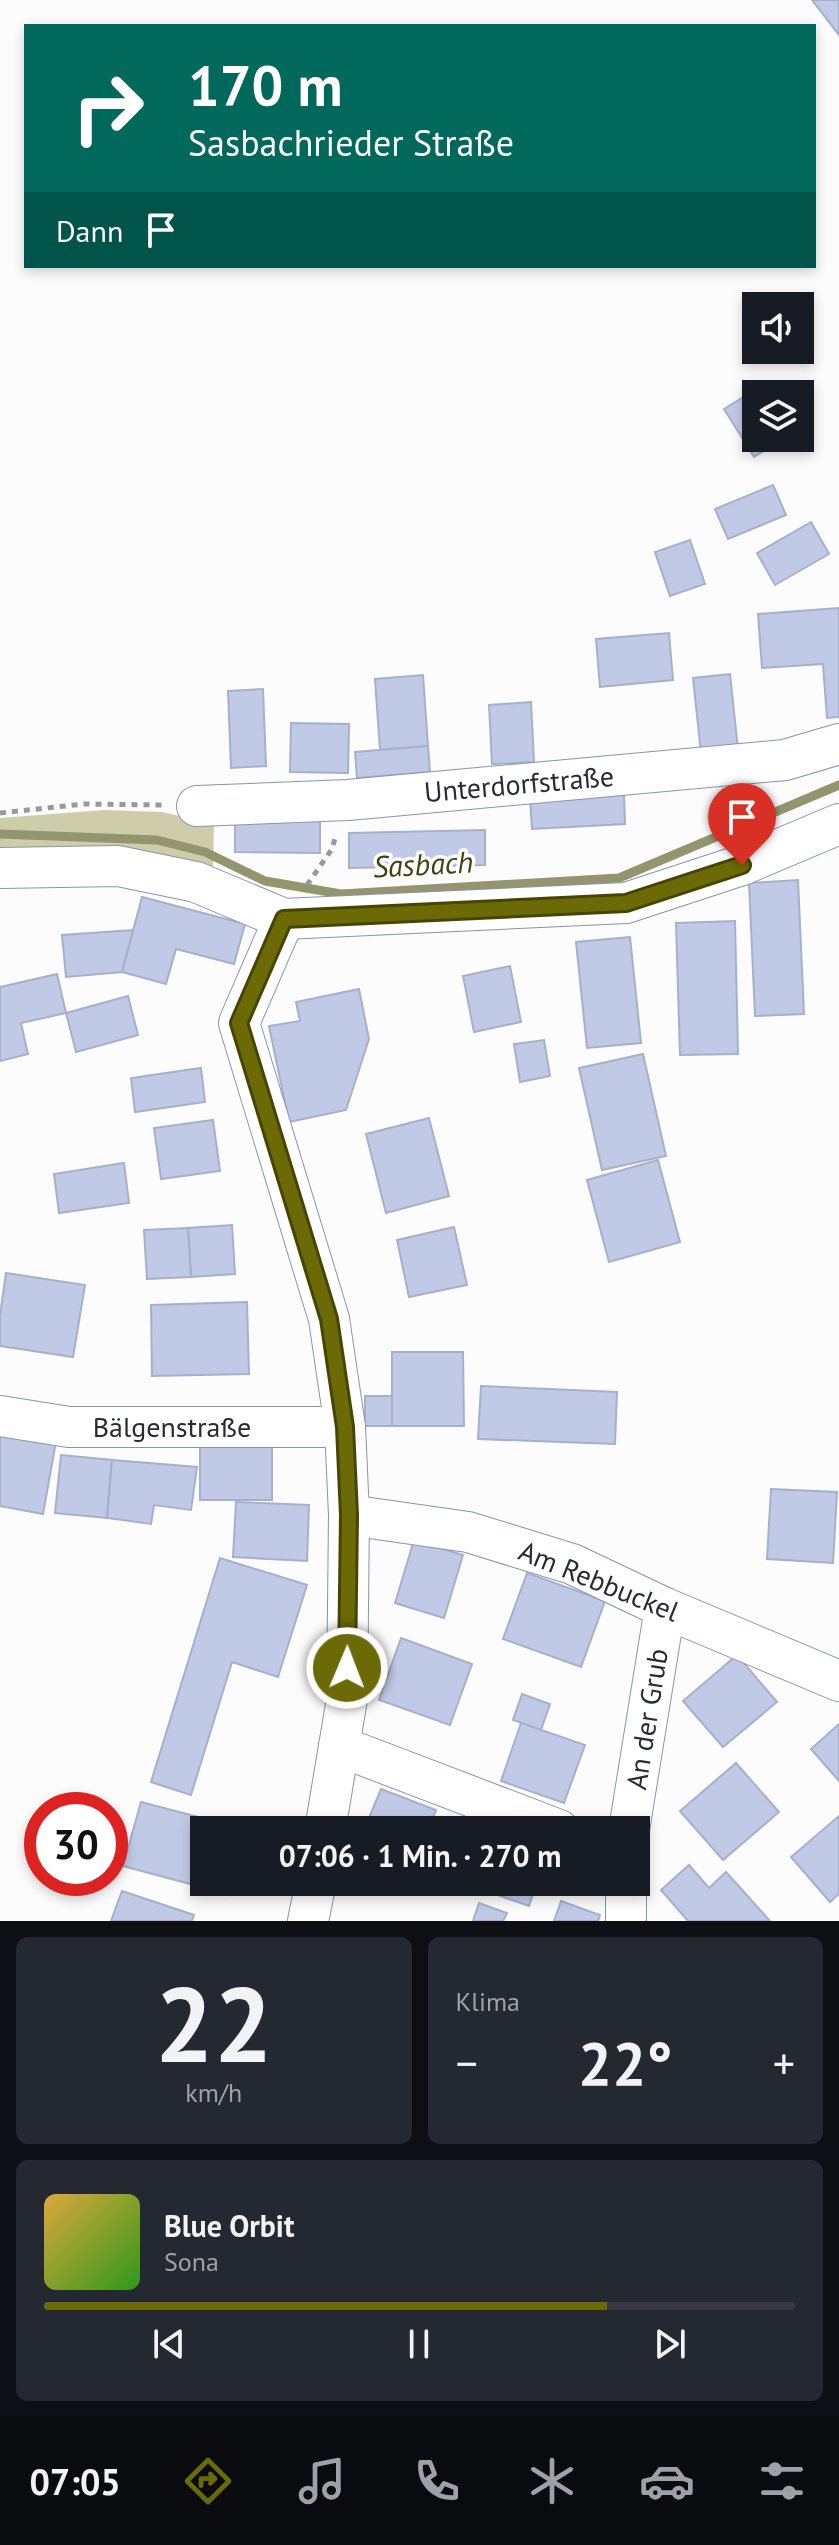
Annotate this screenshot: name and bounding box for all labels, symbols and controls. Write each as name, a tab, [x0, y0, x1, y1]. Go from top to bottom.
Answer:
text: 170 m	[188, 49, 343, 121]
icon: right	[56, 56, 160, 160]
text: Sasbachrieder Straße	[188, 119, 514, 166]
icon: arrive	[139, 208, 183, 252]
text: Dann	[56, 211, 123, 250]
map controls	[742, 292, 814, 452]
button: sound	[742, 292, 814, 364]
button: layers	[742, 380, 814, 452]
street label: Unterdorfstraße	[422, 757, 615, 810]
pin	[708, 783, 776, 865]
icon: arrive	[720, 795, 764, 839]
water label: Sasbach	[372, 841, 474, 886]
street label: Bälgenstraße	[93, 1408, 251, 1445]
street label: Am Rebbuckel	[514, 1532, 685, 1629]
position arrow	[305, 1626, 389, 1710]
street label: An der Grub	[617, 1646, 676, 1792]
speed limit sign: 30	[24, 1792, 128, 1896]
text: 07:06 · 1 Min. · 270 m	[279, 1836, 561, 1875]
text: 22	[155, 1956, 273, 2091]
text: Klima	[456, 1985, 520, 2018]
text: 22°	[578, 2024, 672, 2102]
text: −	[456, 2034, 478, 2091]
text: +	[773, 2034, 795, 2091]
text: km/h	[185, 2076, 242, 2109]
text: Blue Orbit	[164, 2206, 294, 2245]
text: Sona	[164, 2245, 219, 2278]
icon: previous	[147, 2322, 191, 2366]
icon: pause	[397, 2322, 441, 2366]
icon: next	[648, 2322, 692, 2366]
icon: directions	[180, 2453, 236, 2509]
icon: music	[294, 2453, 350, 2509]
icon: phone	[409, 2453, 465, 2509]
icon: climate	[524, 2453, 580, 2509]
icon: car	[639, 2453, 695, 2509]
icon: filters	[754, 2453, 810, 2509]
text: 07:05	[29, 2458, 121, 2505]

